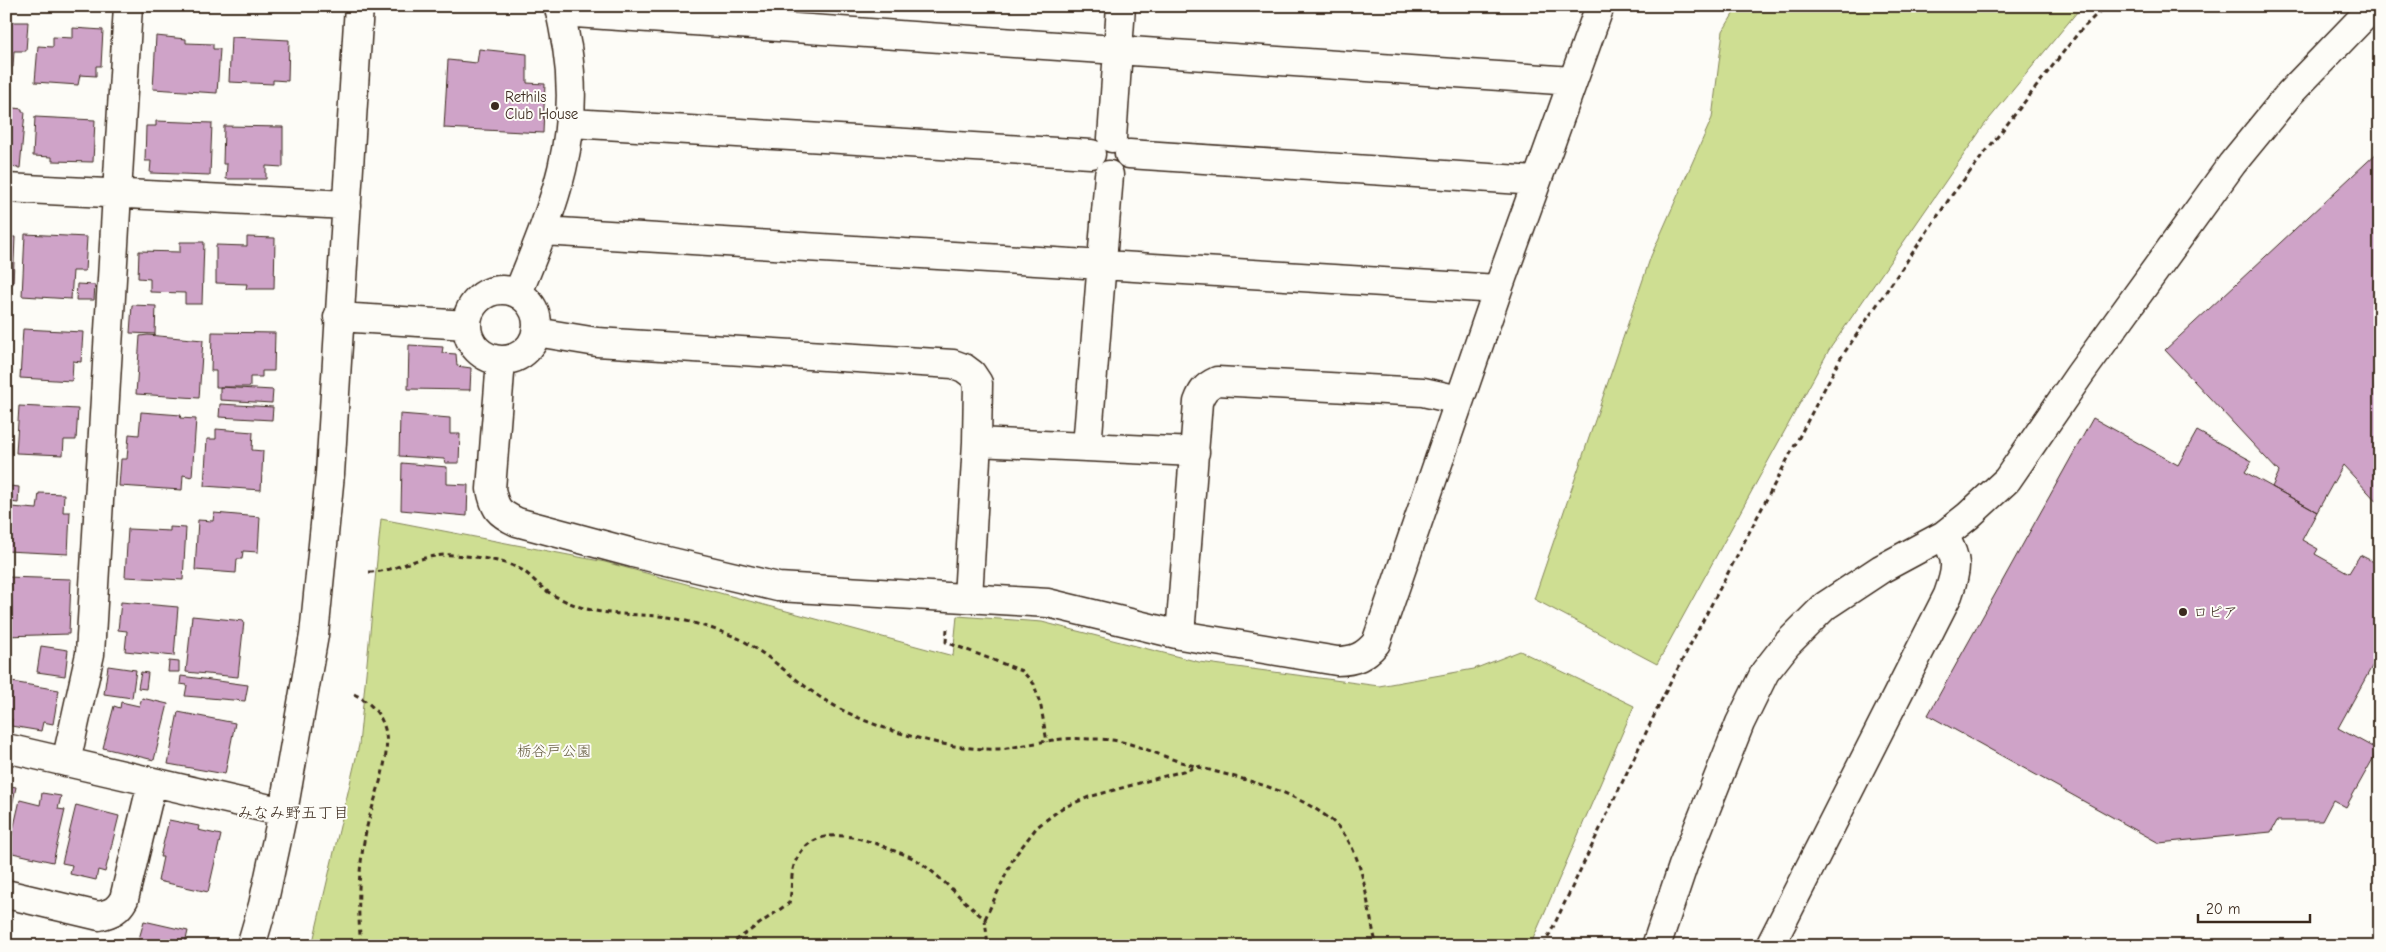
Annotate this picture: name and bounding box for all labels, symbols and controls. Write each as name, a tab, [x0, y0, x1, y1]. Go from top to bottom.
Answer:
place label: Rethils Club House	[505, 88, 579, 123]
marker: Rethils Club House	[489, 100, 501, 112]
place label: ロピア	[2193, 603, 2238, 621]
marker: ロピア	[2177, 606, 2189, 618]
park label: 栃谷戸公園	[516, 742, 592, 760]
district label: みなみ野五丁目	[237, 804, 349, 822]
scale bar	[2198, 892, 2311, 924]
text: 20 m	[2206, 900, 2240, 918]

